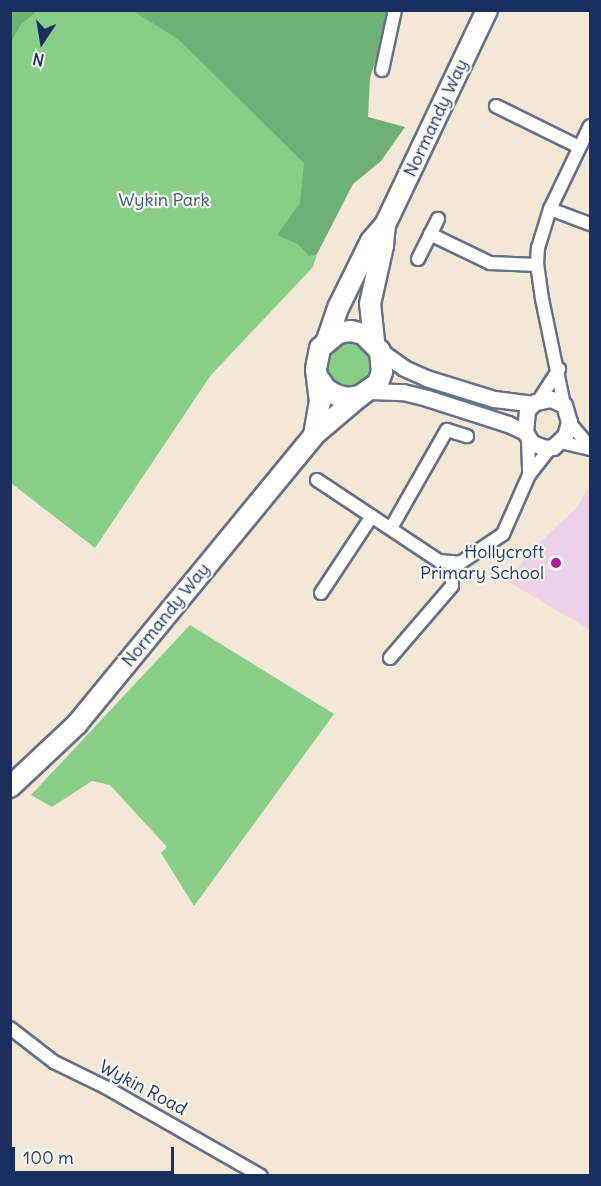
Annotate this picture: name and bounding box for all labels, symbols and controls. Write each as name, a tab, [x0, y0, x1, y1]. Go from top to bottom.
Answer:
north arrow	[12, 12, 72, 72]
text: N	[31, 49, 46, 71]
street label: Normandy Way	[399, 56, 473, 180]
park label: Wykin Park	[118, 189, 210, 211]
place label: Hollycroft Primary School	[420, 542, 544, 584]
marker: Hollycroft Primary School	[549, 556, 563, 570]
street label: Normandy Way	[117, 559, 215, 671]
street label: Wykin Road	[95, 1056, 191, 1120]
scale bar	[15, 1135, 177, 1173]
text: 100 m	[23, 1146, 74, 1169]

